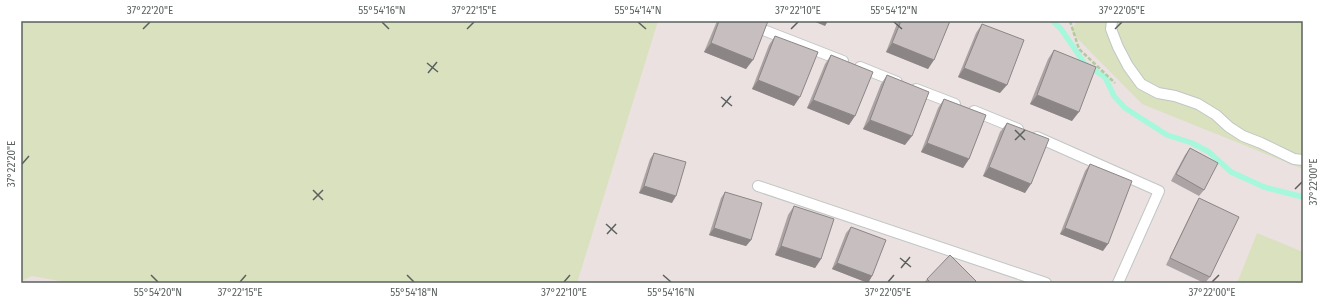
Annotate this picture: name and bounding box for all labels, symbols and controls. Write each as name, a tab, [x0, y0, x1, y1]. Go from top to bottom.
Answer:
text: 37°22'20"E	[127, 5, 173, 17]
text: 55°54'16"N	[358, 5, 406, 17]
text: 37°22'15"E	[451, 5, 497, 17]
text: 55°54'14"N	[614, 5, 662, 17]
text: 37°22'10"E	[775, 5, 821, 17]
text: 55°54'12"N	[870, 5, 918, 17]
text: 37°22'05"E	[1099, 5, 1145, 17]
text: 37°22'20"E	[6, 141, 18, 187]
text: 37°22'00"E	[1308, 158, 1320, 206]
text: 55°54'20"N	[134, 287, 182, 299]
text: 37°22'15"E	[217, 287, 263, 299]
text: 55°54'18"N	[390, 287, 438, 299]
text: 37°22'10"E	[541, 287, 587, 299]
text: 55°54'16"N	[647, 287, 695, 299]
text: 37°22'05"E	[865, 287, 911, 299]
text: 37°22'00"E	[1188, 287, 1236, 299]

